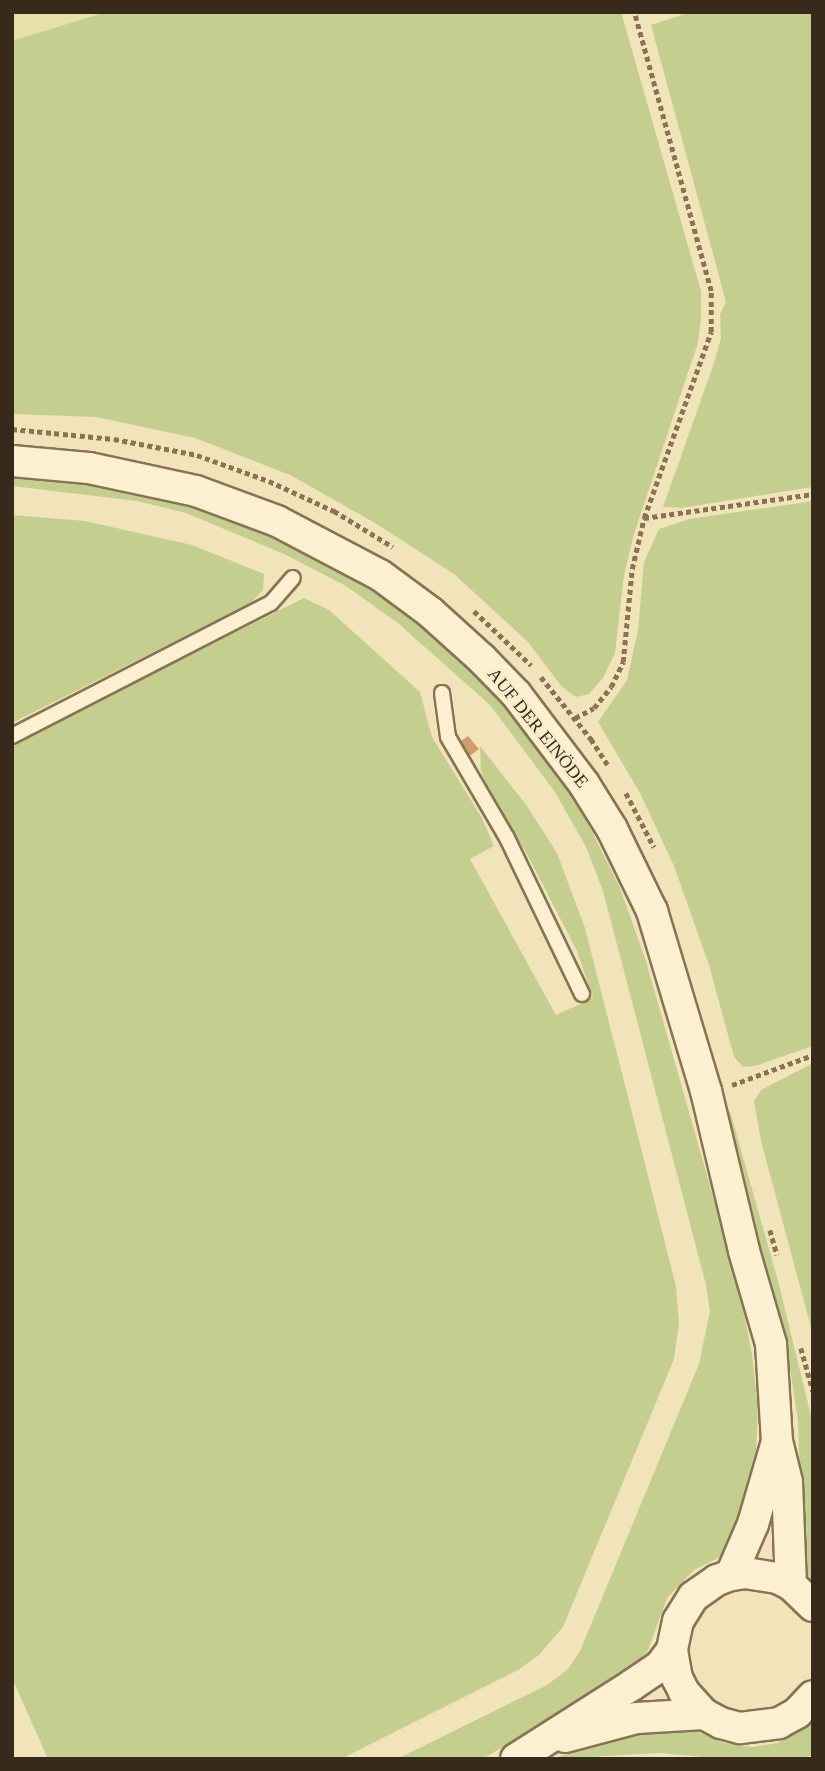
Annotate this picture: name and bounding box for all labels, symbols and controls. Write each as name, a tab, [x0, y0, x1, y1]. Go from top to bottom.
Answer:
street label: AUF DER EINÖDE	[483, 664, 593, 792]

